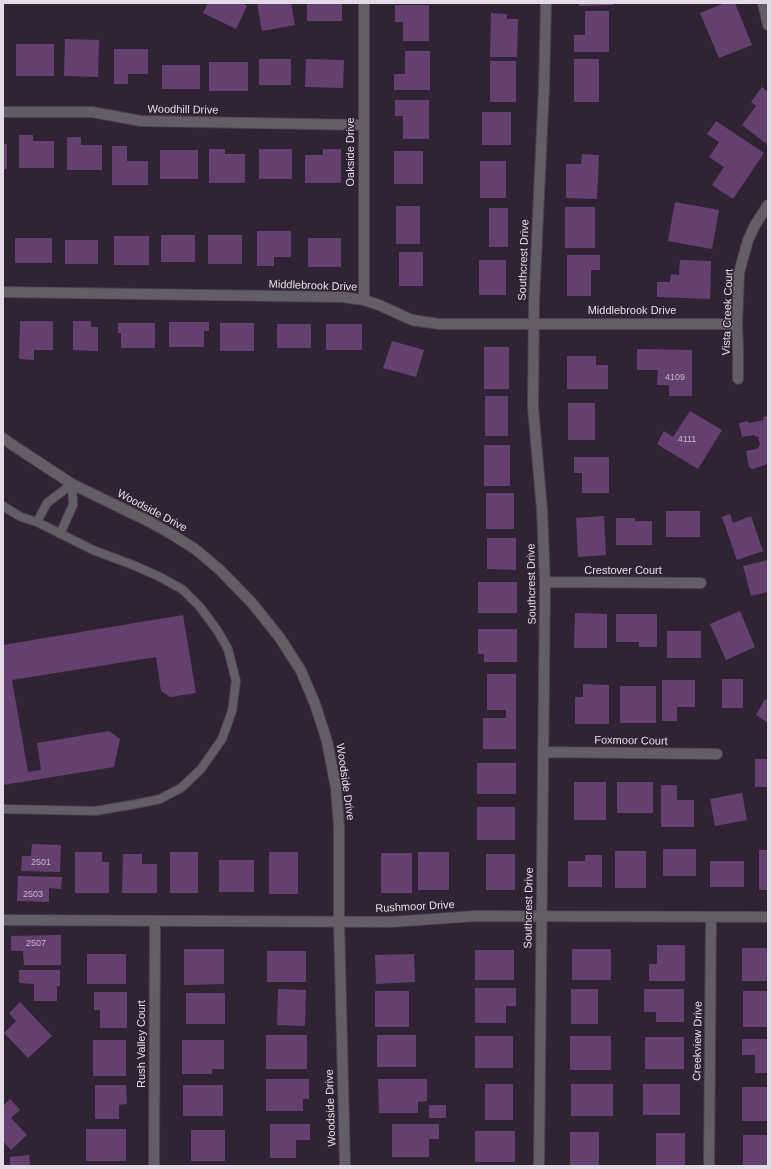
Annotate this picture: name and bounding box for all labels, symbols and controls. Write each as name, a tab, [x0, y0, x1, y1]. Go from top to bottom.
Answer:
street label: Woodhill Drive	[148, 103, 218, 117]
street label: Oakside Drive	[344, 117, 358, 187]
street label: Southcrest Drive	[516, 219, 532, 301]
street label: Vista Creek Court	[720, 268, 736, 356]
street label: Middlebrook Drive	[268, 278, 358, 294]
street label: Middlebrook Drive	[588, 304, 676, 318]
house number: 4109	[665, 373, 685, 383]
house number: 4111	[678, 435, 696, 445]
street label: Woodside Drive	[115, 487, 189, 535]
street label: Southcrest Drive	[525, 543, 539, 625]
street label: Crestover Court	[584, 564, 662, 578]
street label: Foxmoor Court	[594, 734, 668, 748]
street label: Woodside Drive	[333, 743, 357, 821]
house number: 2501	[31, 858, 51, 868]
street label: Southcrest Drive	[522, 867, 536, 949]
house number: 2503	[23, 890, 43, 900]
street label: Rushmoor Drive	[375, 898, 455, 916]
house number: 2507	[26, 939, 46, 949]
street label: Rush Valley Court	[135, 1000, 149, 1088]
street label: Creekview Drive	[691, 1001, 705, 1081]
street label: Woodside Drive	[323, 1069, 339, 1147]

